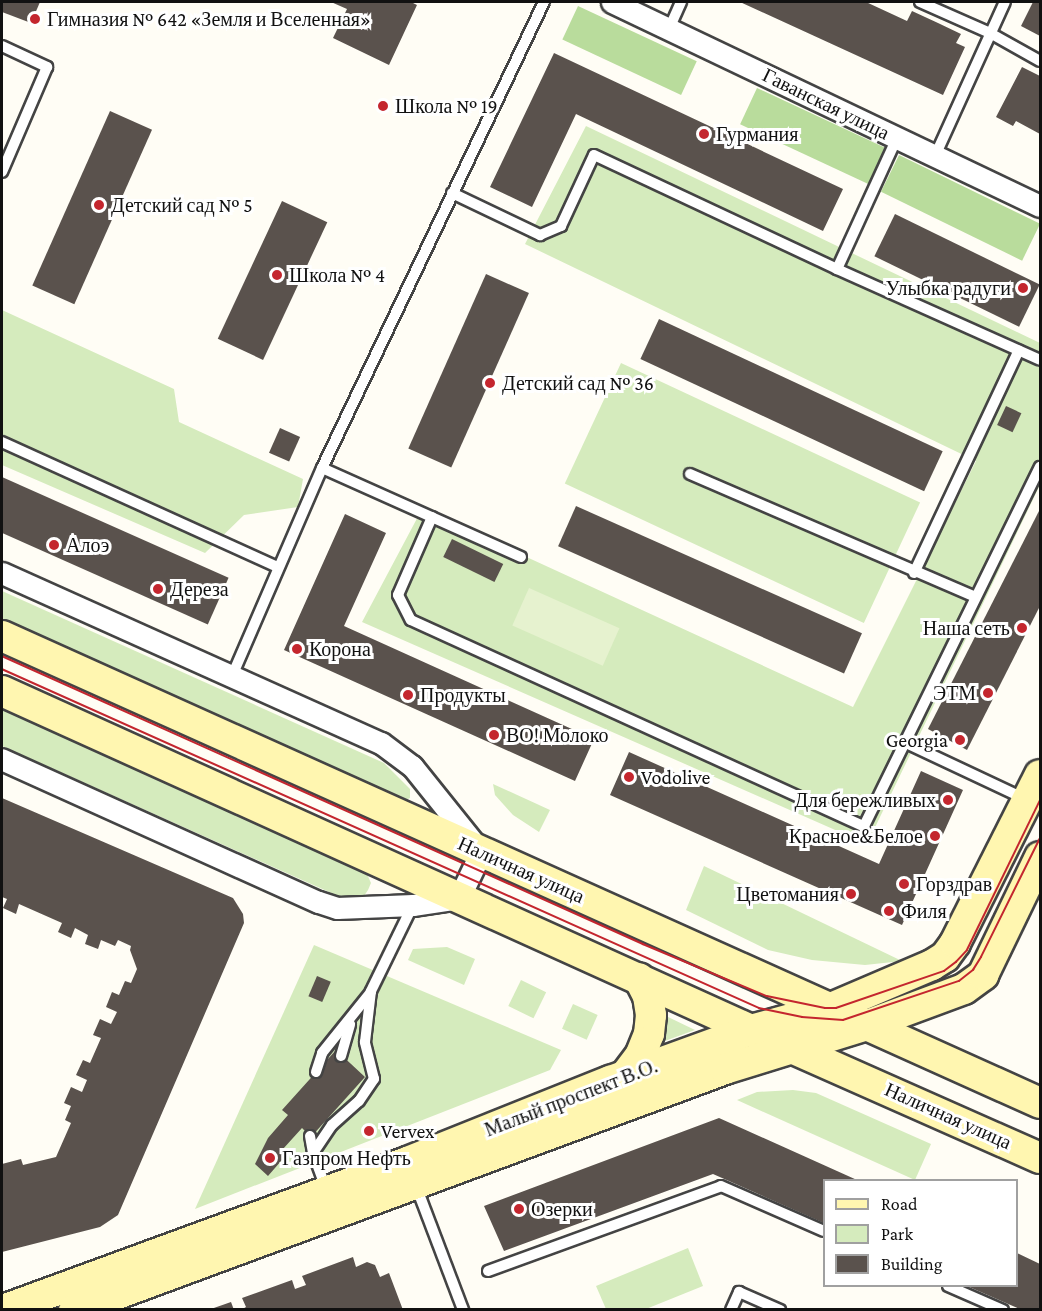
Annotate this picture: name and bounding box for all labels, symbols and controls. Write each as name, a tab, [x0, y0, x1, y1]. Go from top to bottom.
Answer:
place label: Гимназия № 642 «Земля и Вселенная»	[47, 7, 371, 31]
marker: Гимназия № 642 «Земля и Вселенная»	[28, 12, 42, 26]
street label: Гаванская улица	[759, 63, 893, 145]
place label: Школа № 19	[395, 94, 498, 118]
marker: Школа № 19	[376, 99, 390, 113]
place label: Гурмания	[716, 122, 798, 146]
marker: Гурмания	[697, 127, 711, 141]
place label: Детский сад № 5	[111, 193, 253, 217]
marker: Детский сад № 5	[92, 198, 106, 212]
place label: Школа № 4	[289, 263, 385, 287]
marker: Школа № 4	[270, 268, 284, 282]
place label: Улыбка радуги	[886, 276, 1011, 300]
marker: Улыбка радуги	[1016, 281, 1030, 295]
place label: Детский сад № 36	[502, 371, 654, 395]
marker: Детский сад № 36	[483, 376, 497, 390]
place label: Алоэ	[66, 533, 109, 557]
marker: Алоэ	[47, 538, 61, 552]
place label: Дереза	[170, 577, 229, 601]
marker: Дереза	[151, 582, 165, 596]
place label: Наша сеть	[923, 616, 1010, 640]
marker: Наша сеть	[1015, 621, 1029, 635]
place label: Корона	[309, 637, 371, 661]
marker: Корона	[290, 642, 304, 656]
place label: ЭТМ	[933, 681, 976, 705]
place label: Продукты	[420, 683, 506, 707]
marker: ЭТМ	[981, 686, 995, 700]
marker: Продукты	[401, 688, 415, 702]
place label: ВО! Молоко	[506, 723, 608, 747]
marker: ВО! Молоко	[487, 728, 501, 742]
place label: Georgia	[886, 728, 948, 752]
marker: Georgia	[953, 733, 967, 747]
place label: Vodolive	[641, 765, 710, 789]
marker: Vodolive	[622, 770, 636, 784]
place label: Для бережливых	[794, 788, 936, 812]
marker: Для бережливых	[941, 793, 955, 807]
place label: Красное&Белое	[789, 824, 923, 848]
marker: Красное&Белое	[928, 829, 942, 843]
street label: Наличная улица	[454, 831, 588, 909]
place label: Горздрав	[916, 872, 992, 896]
marker: Горздрав	[897, 877, 911, 891]
place label: Цветомания	[736, 882, 839, 906]
marker: Цветомания	[844, 887, 858, 901]
place label: Филя	[901, 899, 947, 923]
marker: Филя	[882, 904, 896, 918]
street label: Малый проспект В.О.	[481, 1054, 661, 1142]
street label: Наличная улица	[881, 1077, 1015, 1155]
place label: Vervex	[381, 1119, 434, 1143]
marker: Vervex	[362, 1124, 376, 1138]
place label: Газпром Нефть	[282, 1146, 411, 1170]
marker: Газпром Нефть	[263, 1151, 277, 1165]
legend	[823, 1179, 1018, 1287]
text: Road	[881, 1194, 918, 1214]
place label: Озерки	[531, 1197, 593, 1221]
marker: Озерки	[512, 1202, 526, 1216]
text: Park	[881, 1224, 913, 1244]
text: Building	[881, 1254, 942, 1274]

